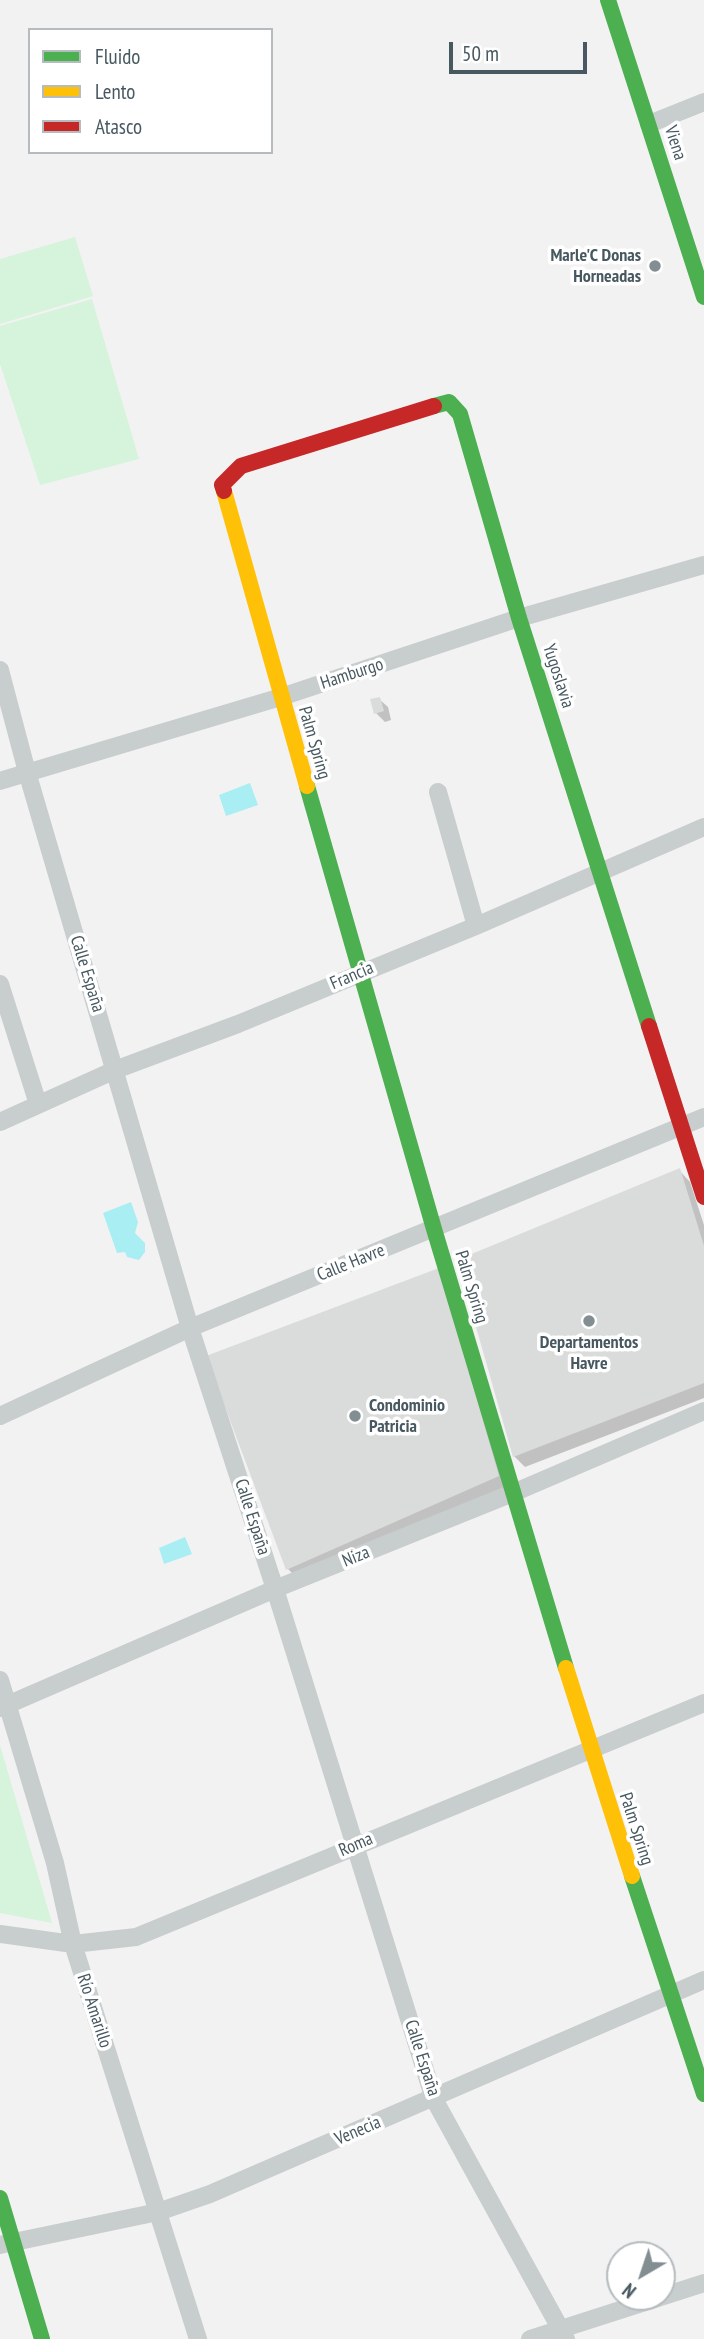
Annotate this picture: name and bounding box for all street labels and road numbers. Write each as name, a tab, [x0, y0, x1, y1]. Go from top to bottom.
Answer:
street label: Viena	[659, 123, 691, 163]
street label: Yugoslavia	[538, 641, 578, 711]
street label: Hamburgo	[318, 654, 386, 694]
street label: Palm Spring	[293, 704, 335, 782]
street label: Calle España	[65, 933, 109, 1015]
street label: Francia	[327, 957, 377, 995]
street label: Calle Havre	[314, 1240, 388, 1286]
street label: Palm Spring	[450, 1248, 492, 1326]
street label: Calle España	[230, 1476, 274, 1558]
street label: Niza	[339, 1542, 373, 1572]
street label: Palm Spring	[614, 1790, 658, 1868]
street label: Roma	[336, 1828, 376, 1862]
street label: Río Amarillo	[72, 1971, 116, 2051]
street label: Calle España	[400, 2017, 444, 2099]
street label: Venecia	[332, 2112, 384, 2150]

